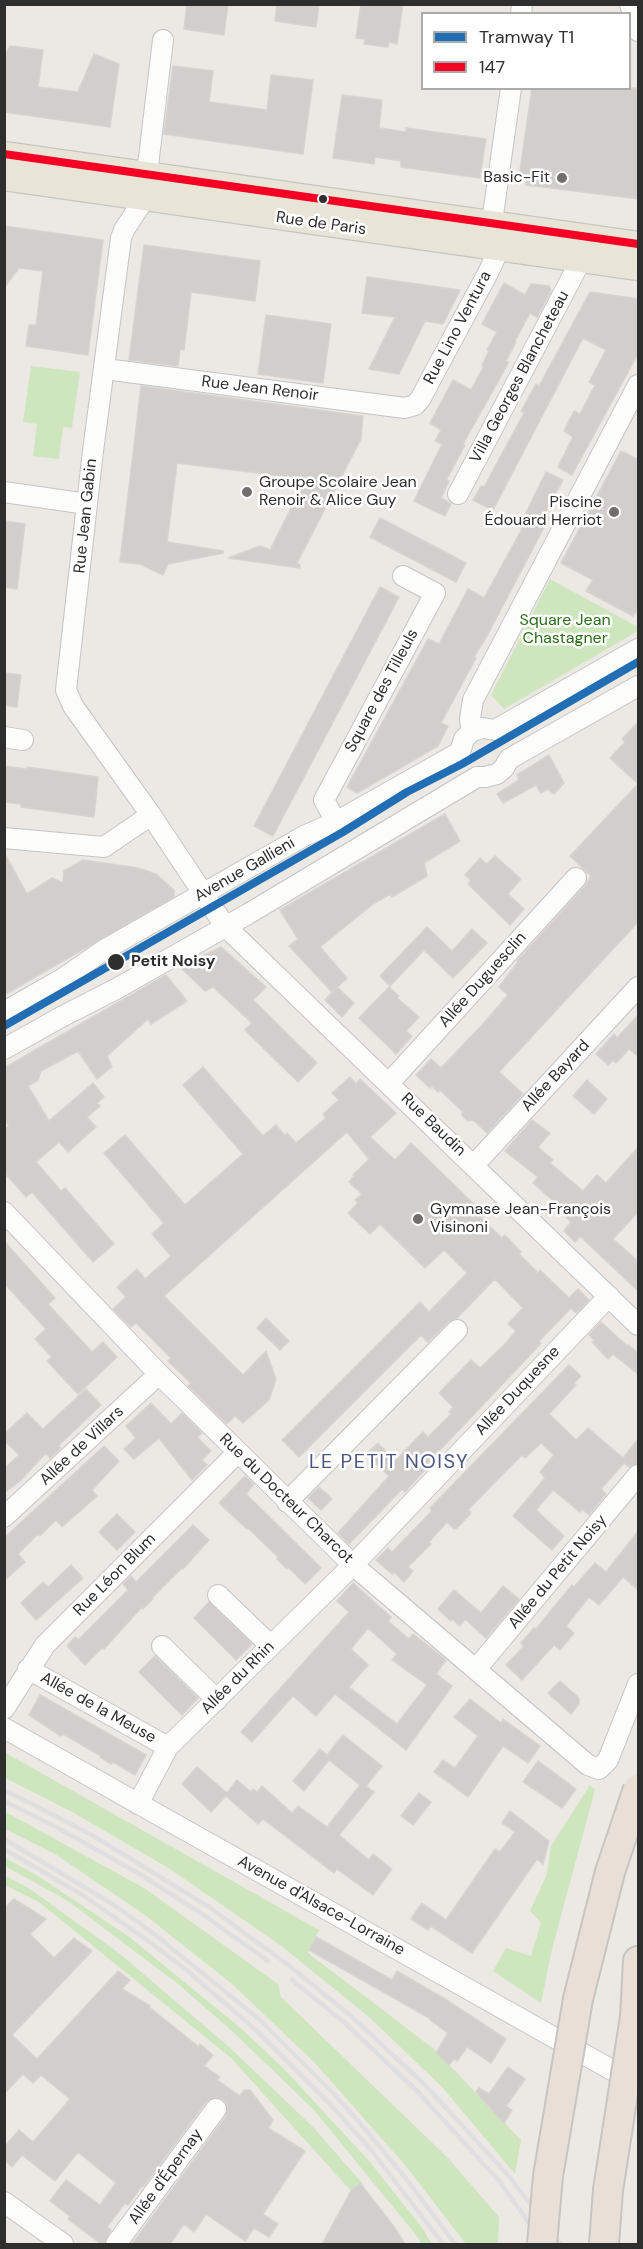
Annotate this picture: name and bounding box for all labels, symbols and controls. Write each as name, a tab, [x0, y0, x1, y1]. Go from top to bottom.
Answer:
legend	[421, 12, 631, 90]
text: Tramway T1	[479, 25, 574, 49]
text: 147	[479, 55, 505, 79]
place label: Basic-Fit	[483, 168, 550, 188]
marker: Basic-Fit	[555, 171, 569, 185]
unlabelled marker	[317, 193, 329, 205]
street label: Rue de Paris	[275, 208, 367, 240]
street label: Rue Lino Ventura	[420, 268, 496, 388]
street label: Villa Georges Blancheteau	[466, 288, 574, 466]
street label: Rue Jean Renoir	[200, 372, 320, 406]
street label: Rue Jean Gabin	[70, 458, 102, 574]
place label: Groupe Scolaire Jean Renoir & Alice Guy	[259, 473, 417, 511]
marker: Groupe Scolaire Jean Renoir & Alice Guy	[240, 485, 254, 499]
place label: Piscine Édouard Herriot	[485, 493, 602, 531]
marker: Piscine Édouard Herriot	[607, 505, 621, 519]
park label: Square Jean Chastagner	[519, 611, 611, 649]
street label: Square des Tilleuls	[341, 626, 423, 756]
street label: Avenue Gallieni	[191, 834, 299, 906]
street label: Allée Duguesclin	[435, 928, 531, 1032]
marker: Petit Noisy	[106, 952, 126, 972]
place label: Petit Noisy	[131, 952, 216, 972]
street label: Allée Bayard	[518, 1036, 594, 1116]
street label: Rue Baudin	[397, 1089, 469, 1161]
place label: Gymnase Jean-François Visinoni	[430, 1200, 611, 1238]
marker: Gymnase Jean-François Visinoni	[411, 1212, 425, 1226]
street label: Allée Duquesne	[472, 1342, 564, 1440]
street label: Allée de Villars	[36, 1402, 128, 1490]
street label: Rue du Docteur Charcot	[215, 1430, 357, 1568]
district label: LE PETIT NOISY	[309, 1451, 469, 1475]
street label: Allée du Petit Noisy	[505, 1511, 611, 1633]
street label: Rue Léon Blum	[70, 1530, 160, 1620]
street label: Allée du Rhin	[197, 1637, 279, 1719]
street label: Allée de la Meuse	[37, 1668, 159, 1748]
street label: Avenue d'Alsace-Lorraine	[234, 1852, 408, 1960]
street label: Allée d'Épernay	[125, 2125, 207, 2229]

